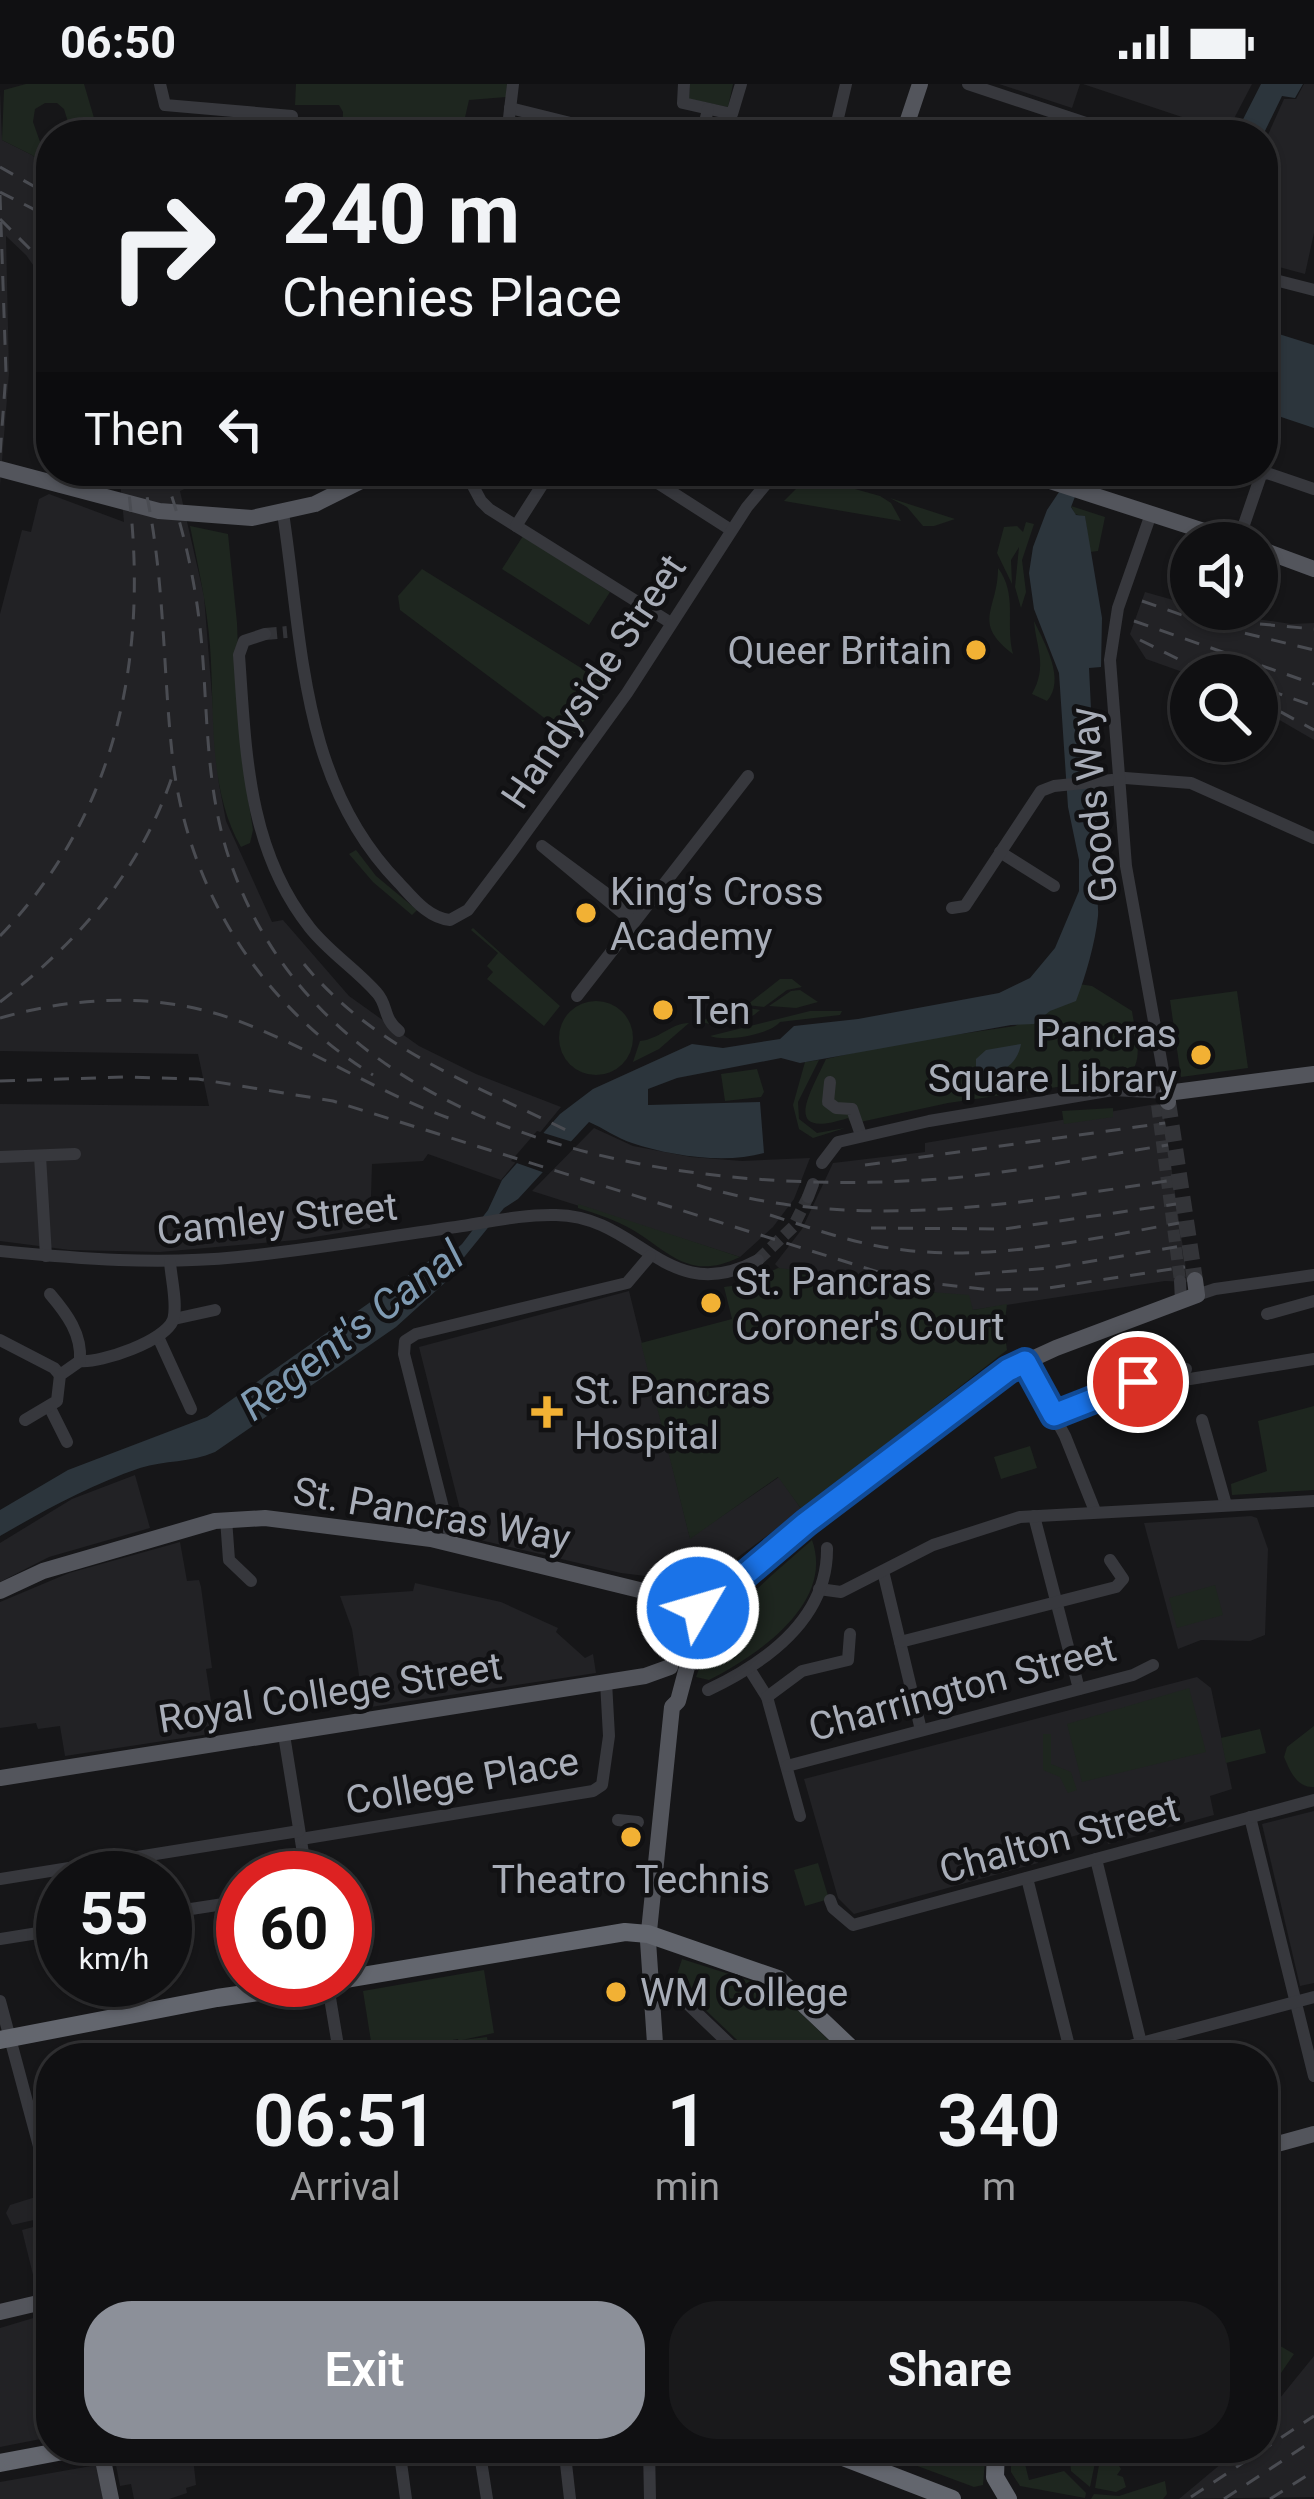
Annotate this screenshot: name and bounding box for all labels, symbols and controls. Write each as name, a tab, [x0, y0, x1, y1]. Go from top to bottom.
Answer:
text: 06:50	[60, 16, 176, 69]
text: 240 m	[282, 165, 520, 264]
icon: right	[84, 168, 240, 324]
text: Chenies Place	[282, 266, 622, 329]
icon: left	[208, 396, 274, 462]
text: Then	[84, 403, 184, 456]
map controls	[1170, 522, 1278, 762]
button: sound	[1170, 522, 1278, 630]
street label: Handyside Street	[492, 546, 696, 817]
place label: Queer Britain	[727, 628, 952, 674]
marker: Queer Britain	[963, 637, 989, 663]
button: search	[1170, 654, 1278, 762]
street label: Goods Way	[1061, 705, 1127, 905]
place label: King’s Cross Academy	[610, 869, 824, 960]
marker: King’s Cross Academy	[573, 900, 599, 926]
place label: Ten	[687, 988, 751, 1034]
marker: Ten	[650, 997, 676, 1023]
place label: Pancras Square Library	[928, 1011, 1177, 1102]
marker: Pancras Square Library	[1188, 1042, 1214, 1068]
street label: Camley Street	[154, 1183, 400, 1255]
water label: Regent's Canal	[230, 1230, 474, 1430]
place label: St. Pancras Coroner's Court	[735, 1259, 1005, 1350]
marker: St. Pancras Coroner's Court	[698, 1290, 724, 1316]
pin	[1087, 1331, 1189, 1433]
icon: arrive	[1105, 1349, 1171, 1415]
place label: St. Pancras Hospital	[574, 1368, 771, 1459]
marker: St. Pancras Hospital	[531, 1396, 563, 1428]
street label: St. Pancras Way	[290, 1468, 574, 1562]
position arrow	[635, 1545, 761, 1671]
street label: Charrington Street	[804, 1625, 1121, 1751]
street label: Royal College Street	[155, 1643, 505, 1743]
street label: College Place	[342, 1738, 582, 1824]
street label: Chalton Street	[934, 1785, 1184, 1893]
marker: Theatro Technis	[618, 1824, 644, 1850]
speed limit sign: 60	[216, 1851, 372, 2007]
place label: Theatro Technis	[492, 1857, 770, 1903]
text: 55	[80, 1878, 148, 1949]
text: km/h	[79, 1941, 149, 1976]
place label: WM College	[640, 1970, 848, 2016]
marker: WM College	[603, 1979, 629, 2005]
text: 06:51	[253, 2079, 437, 2164]
text: 1	[667, 2079, 708, 2164]
text: 340	[937, 2079, 1061, 2164]
text: Arrival	[290, 2164, 401, 2210]
text: min	[655, 2164, 720, 2210]
text: m	[982, 2164, 1016, 2210]
button: Exit	[84, 2301, 645, 2439]
button: Share	[669, 2301, 1230, 2439]

